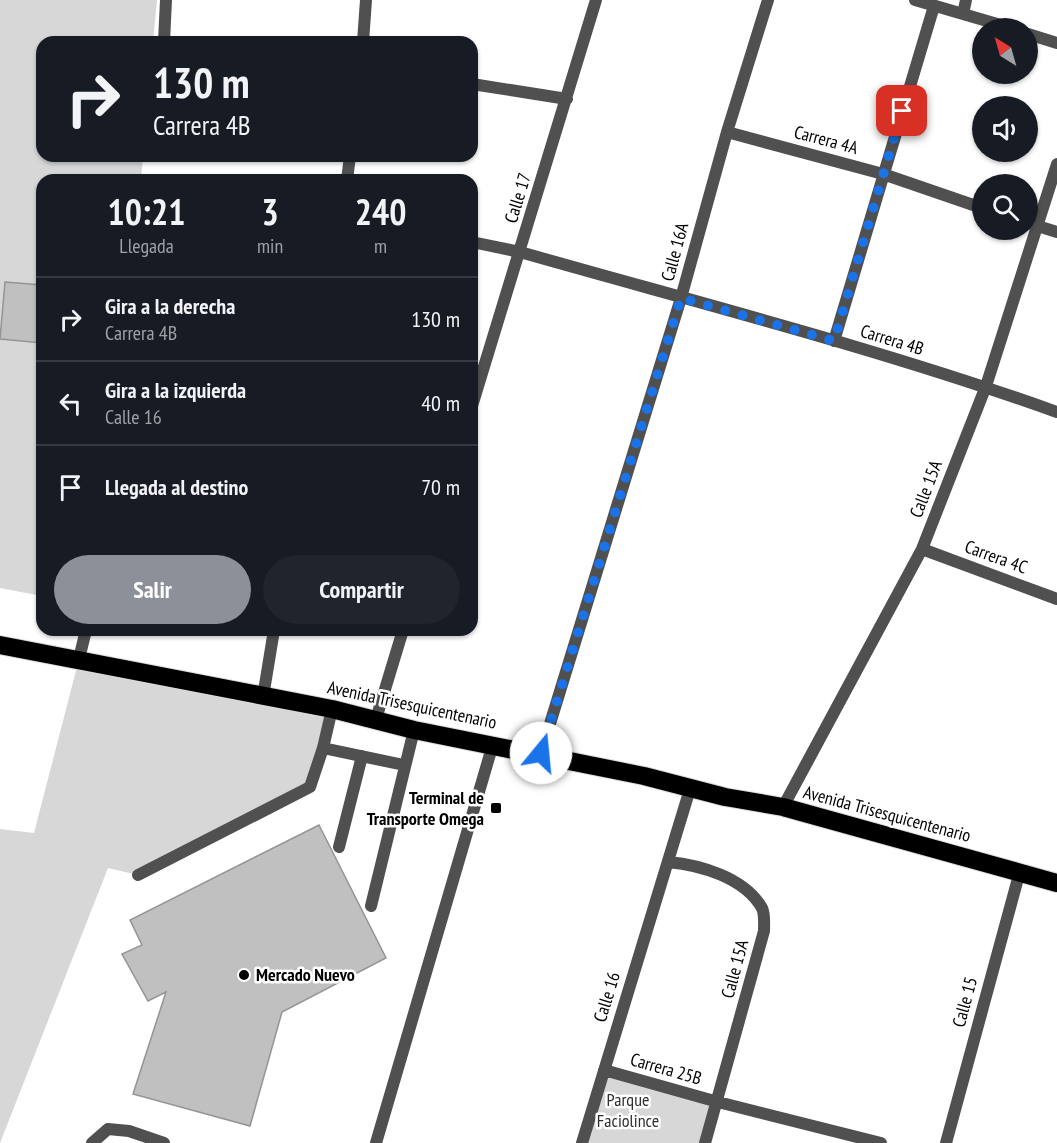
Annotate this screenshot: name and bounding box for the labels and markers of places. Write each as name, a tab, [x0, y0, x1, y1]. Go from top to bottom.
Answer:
pin	[876, 85, 927, 136]
place label: Terminal de Transporte Omega	[367, 786, 484, 830]
marker: Terminal de Transporte Omega	[489, 801, 503, 815]
place label: Mercado Nuevo	[256, 963, 355, 986]
marker: Mercado Nuevo	[237, 968, 251, 982]

